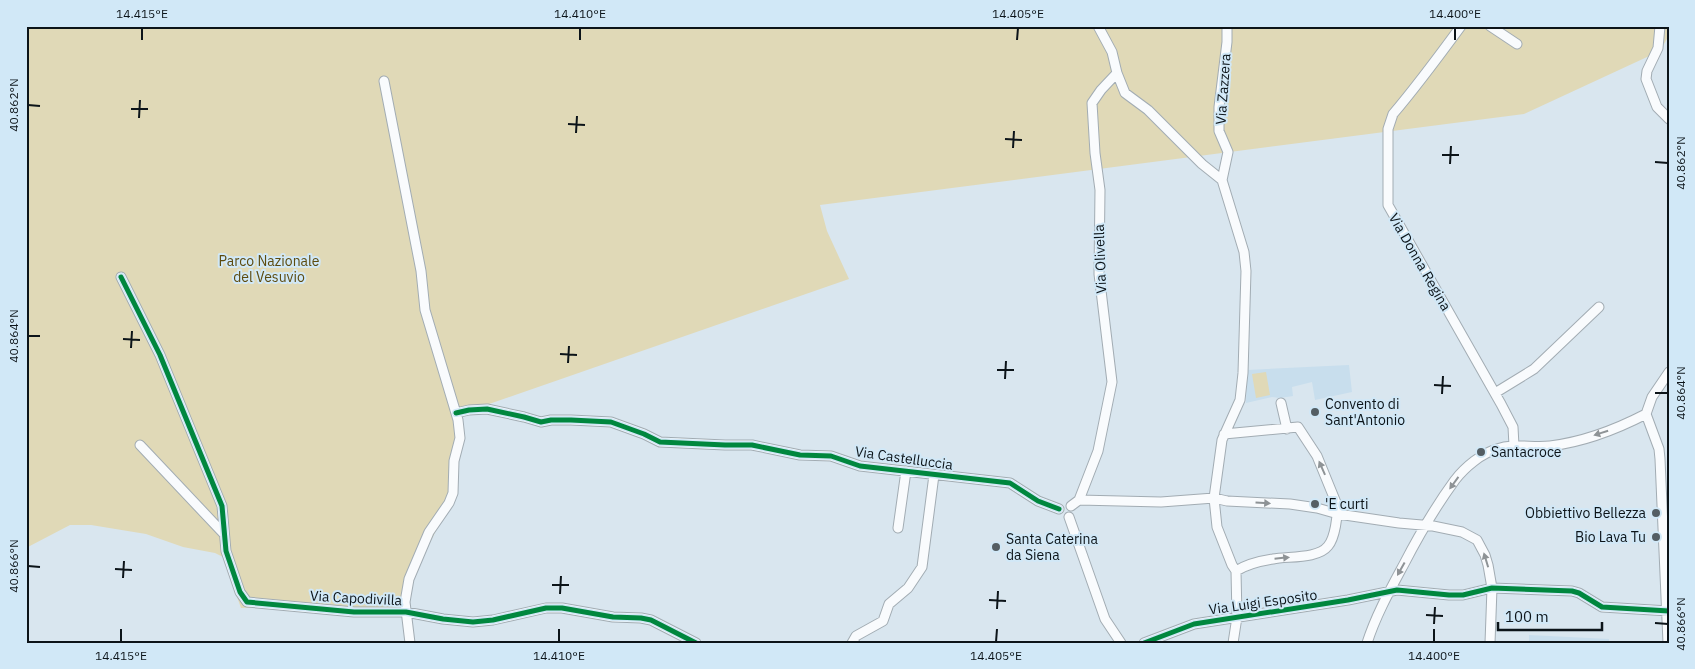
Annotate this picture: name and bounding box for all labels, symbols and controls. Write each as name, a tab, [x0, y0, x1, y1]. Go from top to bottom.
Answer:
text: 14.415°E	[116, 6, 168, 21]
text: 14.410°E	[554, 6, 606, 21]
text: 14.405°E	[992, 6, 1044, 21]
text: 14.400°E	[1429, 6, 1481, 21]
street label: Via Zazzera	[1212, 52, 1235, 125]
text: 40.862°N	[6, 78, 21, 132]
text: 40.862°N	[1673, 136, 1688, 190]
street label: Via Donna Regina	[1385, 210, 1455, 314]
street label: Via Olivella	[1090, 223, 1110, 294]
park label: Parco Nazionale del Vesuvio	[218, 252, 320, 286]
text: 40.864°N	[6, 309, 21, 363]
text: 40.864°N	[1673, 366, 1688, 420]
place label: Convento di Sant'Antonio	[1325, 395, 1405, 429]
marker: Convento di Sant'Antonio	[1309, 406, 1321, 418]
one-way arrow	[1594, 429, 1609, 437]
street label: Via Castelluccia	[854, 442, 955, 474]
place label: Santacroce	[1491, 443, 1562, 461]
marker: Santacroce	[1475, 446, 1487, 458]
one-way arrow	[1318, 461, 1326, 475]
one-way arrow	[1449, 476, 1459, 490]
place label: 'E curti	[1325, 495, 1368, 513]
marker: 'E curti	[1309, 498, 1321, 510]
one-way arrow	[1255, 499, 1271, 507]
place label: Obbiettivo Bellezza	[1525, 504, 1647, 522]
marker: Obbiettivo Bellezza	[1650, 507, 1662, 519]
place label: Bio Lava Tu	[1575, 528, 1646, 546]
place label: Santa Caterina da Siena	[1006, 530, 1099, 564]
marker: Bio Lava Tu	[1650, 531, 1662, 543]
text: 40.866°N	[6, 539, 21, 593]
marker: Santa Caterina da Siena	[990, 541, 1002, 553]
one-way arrow	[1482, 552, 1490, 567]
one-way arrow	[1275, 553, 1291, 561]
one-way arrow	[1397, 562, 1405, 576]
street label: Via Luigi Esposito	[1208, 585, 1319, 619]
street label: Via Capodivilla	[310, 587, 403, 609]
text: 40.866°N	[1673, 597, 1688, 651]
scale bar	[1498, 599, 1601, 631]
text: 100 m	[1505, 607, 1549, 626]
text: 14.415°E	[95, 648, 147, 663]
text: 14.410°E	[533, 648, 585, 663]
text: 14.405°E	[970, 648, 1022, 663]
text: 14.400°E	[1408, 648, 1460, 663]

